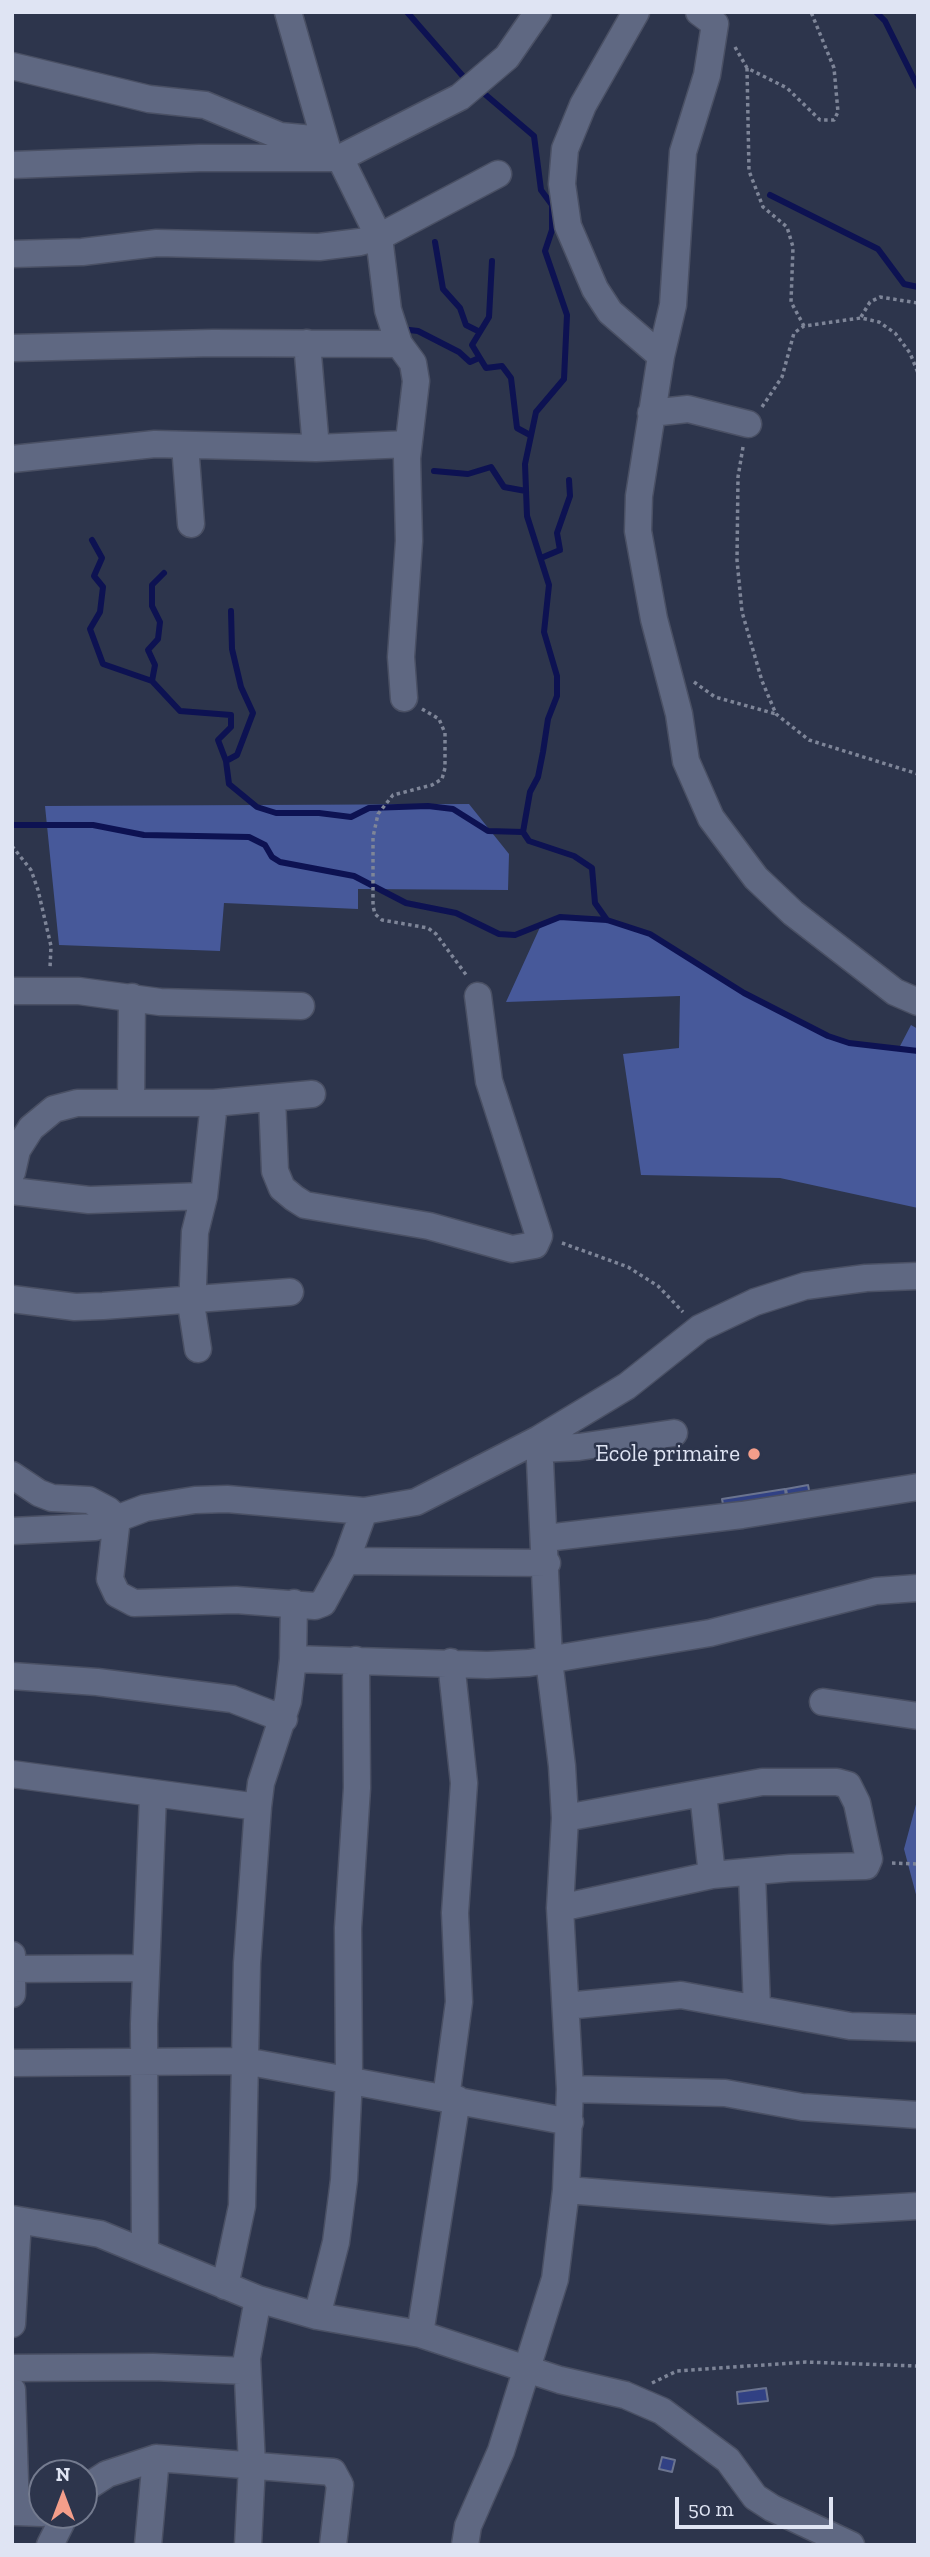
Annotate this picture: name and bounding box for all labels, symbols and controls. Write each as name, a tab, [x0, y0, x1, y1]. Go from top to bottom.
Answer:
place label: Ecole primaire	[595, 1440, 740, 1468]
marker: Ecole primaire	[746, 1446, 762, 1462]
north arrow	[28, 2459, 98, 2529]
text: N	[56, 2463, 70, 2486]
scale bar	[678, 2484, 836, 2528]
text: 50 m	[688, 2496, 734, 2521]

